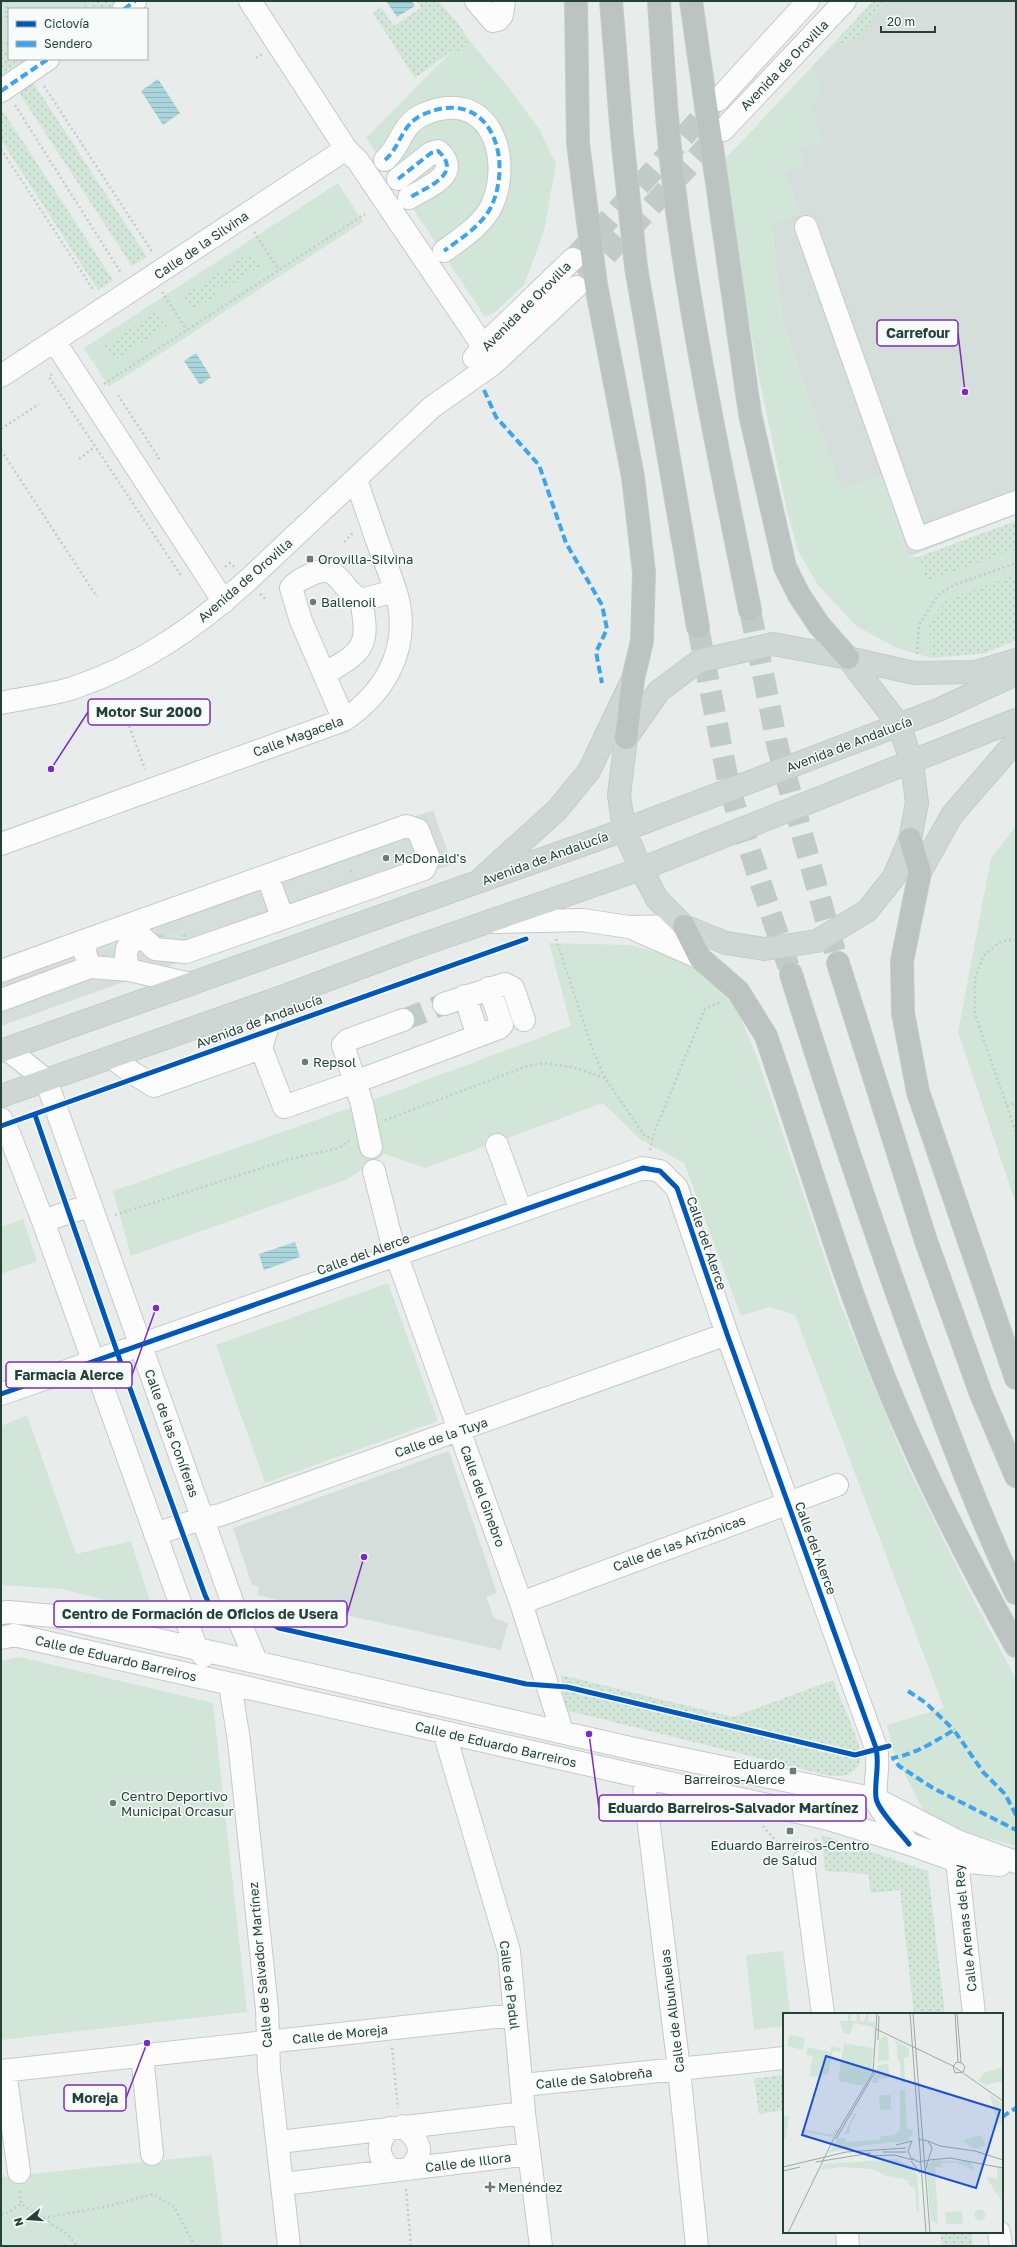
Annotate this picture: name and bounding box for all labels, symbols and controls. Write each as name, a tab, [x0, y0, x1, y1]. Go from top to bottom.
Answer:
legend	[8, 8, 148, 60]
scale bar	[881, 8, 935, 34]
text: 20 m	[887, 14, 915, 29]
text: Ciclovía	[44, 16, 89, 31]
street label: Avenida de Orovilla	[737, 16, 831, 114]
text: Sendero	[44, 36, 92, 51]
street label: Calle de la Silvina	[151, 207, 251, 283]
street label: Avenida de Orovilla	[478, 258, 574, 354]
callout: Carrefour	[877, 320, 958, 346]
text: Carrefour	[886, 324, 951, 341]
street label: Avenida de Orovilla	[195, 535, 295, 625]
place label: Orovilla-Silvina	[318, 551, 413, 567]
marker: Orovilla-Silvina	[305, 554, 315, 564]
place label: Ballenoil	[321, 594, 376, 610]
marker: Ballenoil	[308, 597, 318, 607]
callout: Motor Sur 2000	[88, 699, 210, 725]
text: Motor Sur 2000	[96, 703, 202, 720]
street label: Calle Magacela	[251, 712, 345, 760]
street label: Avenida de Andalucía	[784, 713, 914, 775]
street label: Avenida de Andalucía	[480, 828, 610, 888]
place label: McDonald's	[394, 850, 466, 866]
marker: McDonald's	[381, 853, 391, 863]
street label: Avenida de Andalucía	[194, 991, 324, 1051]
place label: Repsol	[313, 1054, 356, 1070]
marker: Repsol	[300, 1057, 310, 1067]
street label: Calle del Alerce	[684, 1194, 730, 1292]
street label: Calle del Alerce	[314, 1230, 412, 1278]
callout: Farmacia Alerce	[6, 1362, 132, 1388]
text: Farmacia Alerce	[14, 1366, 124, 1383]
street label: Calle de las Coníferas	[141, 1367, 203, 1499]
street label: Calle de la Tuya	[392, 1414, 490, 1460]
street label: Calle del Ginebro	[457, 1443, 509, 1549]
street label: Calle del Alerce	[792, 1499, 840, 1597]
street label: Calle de las Arizónicas	[610, 1511, 748, 1574]
callout: Centro de Formación de Oficios de Usera	[54, 1601, 347, 1627]
text: Centro de Formación de Oficios de Usera	[62, 1605, 338, 1622]
street label: Calle de Eduardo Barreiros	[33, 1632, 199, 1684]
street label: Calle de Eduardo Barreiros	[413, 1718, 579, 1770]
place label: Eduardo Barreiros-Alerce	[684, 1756, 785, 1787]
marker: Eduardo Barreiros-Alerce	[788, 1766, 798, 1776]
place label: Centro Deportivo Municipal Orcasur	[121, 1788, 234, 1819]
callout: Eduardo Barreiros-Salvador Martínez	[599, 1795, 866, 1821]
marker: Centro Deportivo Municipal Orcasur	[108, 1798, 118, 1808]
text: Eduardo Barreiros-Salvador Martínez	[608, 1799, 858, 1816]
marker: Eduardo Barreiros-Centro de Salud	[785, 1826, 795, 1836]
place label: Eduardo Barreiros-Centro de Salud	[711, 1837, 870, 1868]
street label: Calle Arenas del Rey	[950, 1863, 980, 1993]
street label: Calle de Salvador Martínez	[245, 1881, 275, 2049]
street label: Calle de Padul	[497, 1940, 523, 2030]
street label: Calle de Albuñuelas	[656, 1948, 688, 2074]
inset map	[783, 2013, 1003, 2233]
street label: Calle de Moreja	[291, 2021, 389, 2047]
street label: Calle de Salobreña	[535, 2064, 653, 2092]
callout: Moreja	[64, 2085, 126, 2111]
text: Moreja	[72, 2089, 118, 2106]
street label: Calle de Illora	[424, 2149, 512, 2175]
place label: Menéndez	[498, 2179, 563, 2195]
marker: Menéndez	[485, 2182, 495, 2192]
north arrow	[8, 2199, 48, 2239]
text: N	[11, 2216, 25, 2228]

